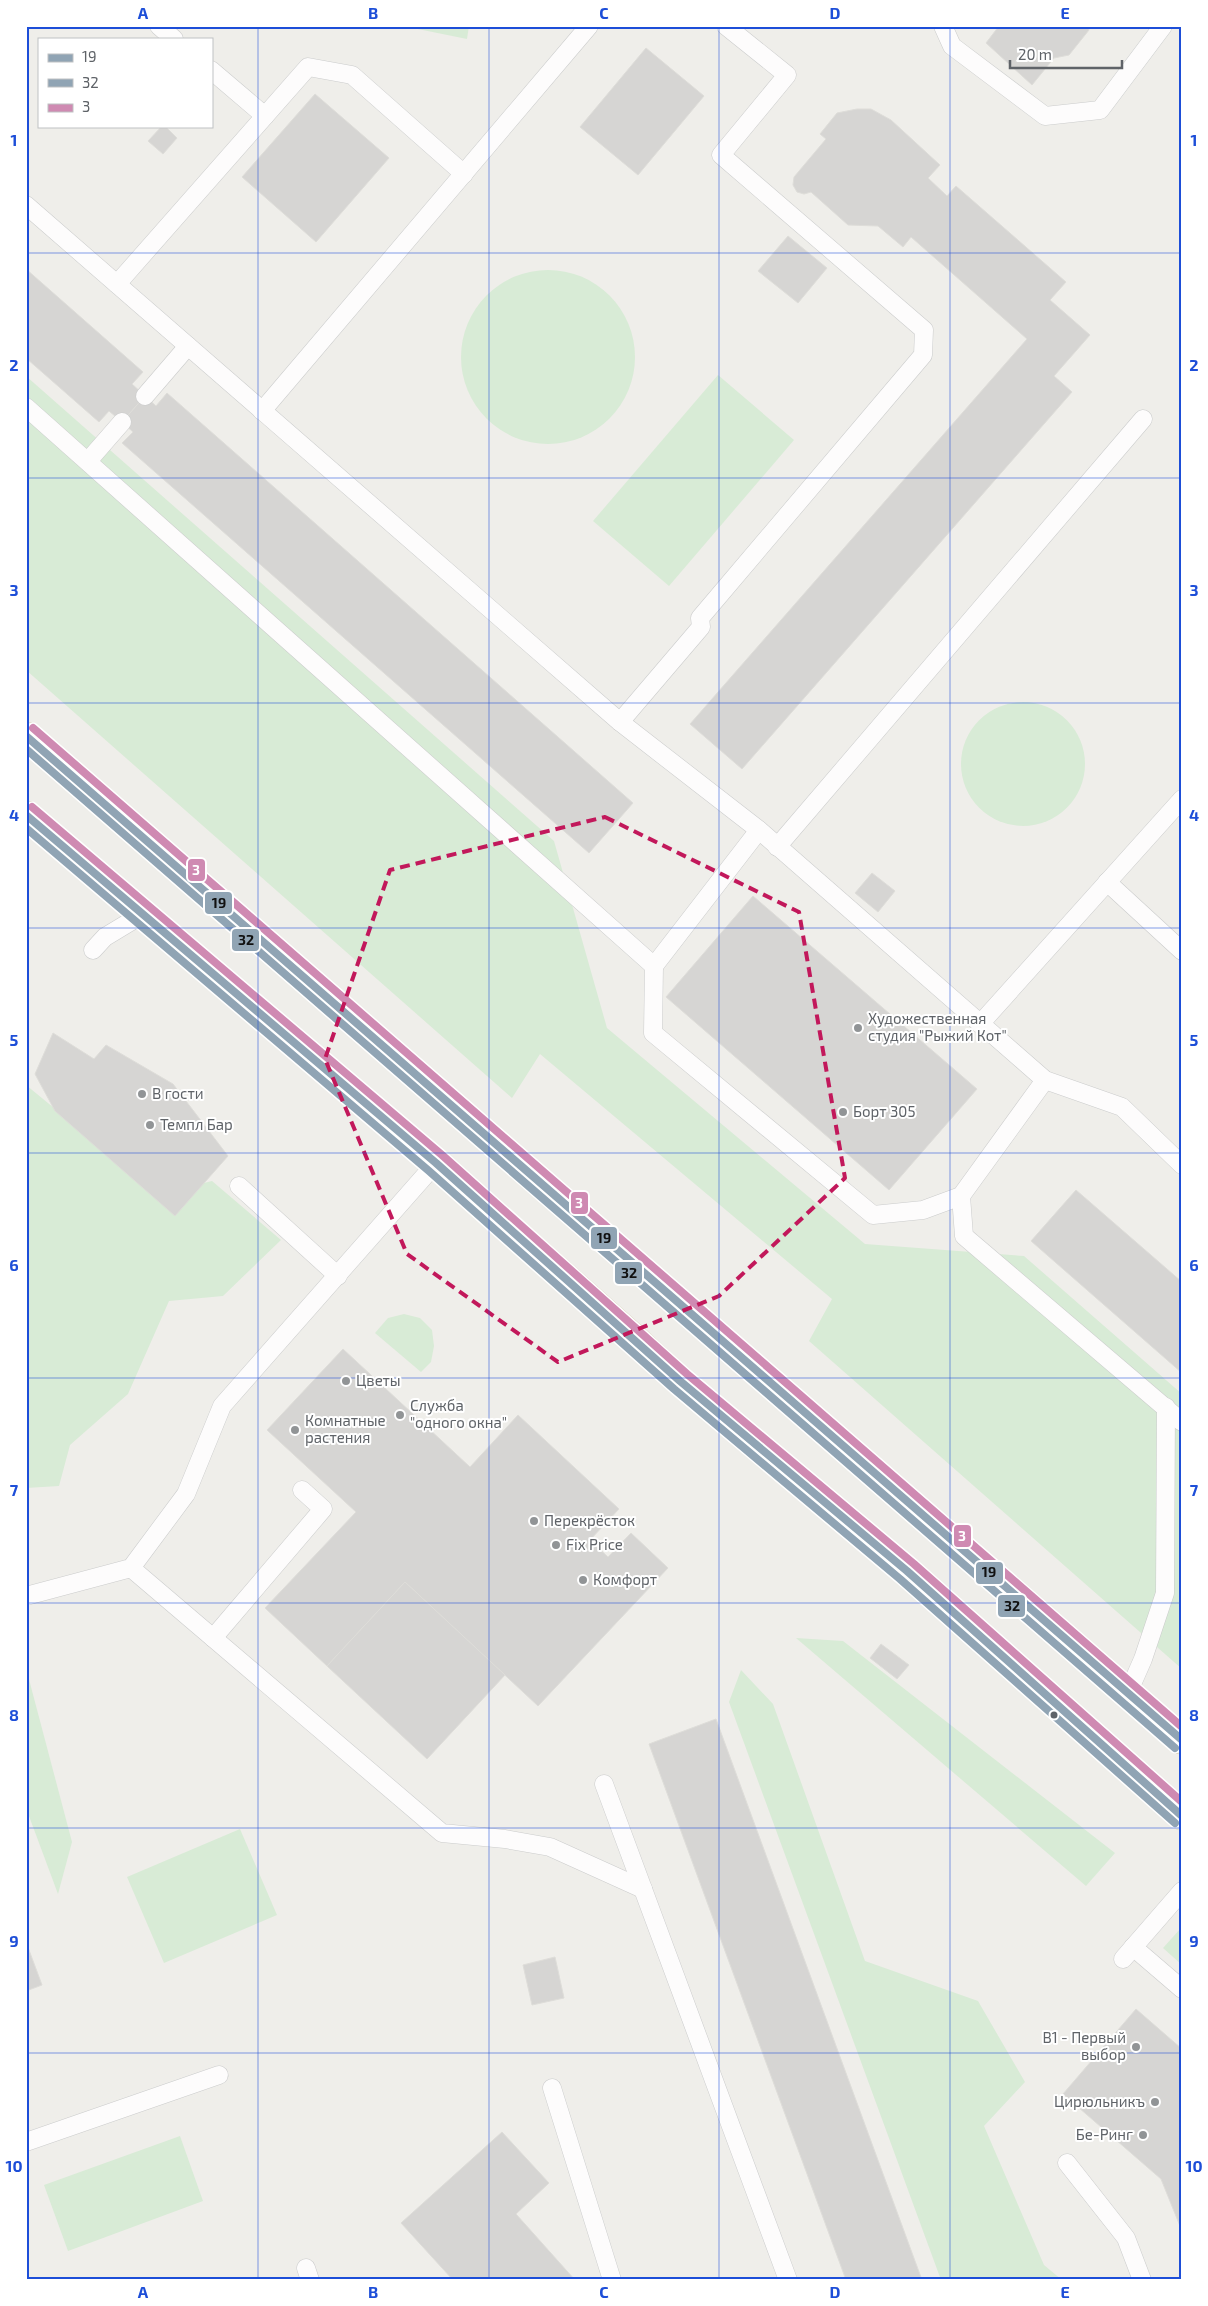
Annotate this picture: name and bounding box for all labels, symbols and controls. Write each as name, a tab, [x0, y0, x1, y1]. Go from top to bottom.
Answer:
text: A	[138, 3, 149, 22]
text: B	[368, 3, 378, 22]
text: C	[599, 3, 609, 22]
text: D	[830, 3, 841, 22]
text: E	[1060, 3, 1070, 22]
legend	[38, 38, 212, 128]
scale bar	[1010, 38, 1123, 70]
text: 20 m	[1018, 45, 1052, 63]
text: 19	[82, 47, 97, 65]
text: 32	[82, 73, 99, 91]
text: 3	[82, 97, 90, 115]
text: 1	[11, 130, 17, 149]
text: 1	[1191, 130, 1197, 149]
text: 2	[9, 355, 19, 374]
text: 2	[1189, 355, 1199, 374]
text: 3	[9, 580, 19, 599]
text: 3	[1189, 580, 1199, 599]
text: 4	[9, 805, 19, 824]
text: 4	[1189, 805, 1199, 824]
line badge: 3	[187, 858, 206, 882]
text: 3	[192, 861, 200, 878]
line badge: 19	[204, 891, 233, 915]
text: 19	[212, 894, 226, 911]
line badge: 32	[231, 928, 260, 952]
text: 32	[238, 931, 254, 948]
place label: Художественная студия "Рыжий Кот"	[868, 1009, 1007, 1045]
marker: Художественная студия "Рыжий Кот"	[852, 1022, 864, 1034]
text: 5	[10, 1030, 19, 1049]
text: 5	[1190, 1030, 1199, 1049]
place label: В гости	[152, 1084, 204, 1102]
marker: В гости	[136, 1088, 148, 1100]
place label: Борт 305	[853, 1102, 915, 1120]
marker: Борт 305	[837, 1106, 849, 1118]
place label: Темпл Бар	[160, 1115, 233, 1133]
marker: Темпл Бар	[144, 1119, 156, 1131]
line badge: 3	[570, 1191, 589, 1215]
text: 3	[575, 1194, 583, 1211]
line badge: 19	[590, 1226, 618, 1250]
text: 19	[597, 1229, 611, 1246]
text: 6	[9, 1255, 19, 1274]
text: 6	[1189, 1255, 1199, 1274]
line badge: 32	[614, 1261, 643, 1285]
text: 32	[621, 1264, 637, 1281]
place label: Цветы	[356, 1371, 401, 1389]
marker: Цветы	[340, 1375, 352, 1387]
place label: Служба "одного окна"	[410, 1396, 507, 1431]
marker: Служба "одного окна"	[394, 1409, 406, 1421]
place label: Комнатные растения	[305, 1411, 386, 1446]
marker: Комнатные растения	[289, 1424, 301, 1436]
text: 7	[10, 1480, 19, 1499]
text: 7	[1190, 1480, 1199, 1499]
place label: Перекрёсток	[544, 1511, 635, 1529]
marker: Перекрёсток	[528, 1515, 540, 1527]
line badge: 3	[953, 1524, 972, 1548]
text: 3	[958, 1527, 966, 1544]
place label: Fix Price	[566, 1535, 623, 1553]
marker: Fix Price	[550, 1539, 562, 1551]
line badge: 19	[975, 1561, 1004, 1585]
text: 19	[982, 1563, 996, 1580]
place label: Комфорт	[593, 1570, 657, 1588]
marker: Комфорт	[577, 1574, 589, 1586]
line badge: 32	[997, 1594, 1026, 1618]
text: 32	[1004, 1597, 1020, 1614]
text: 8	[9, 1705, 19, 1724]
text: 8	[1189, 1705, 1199, 1724]
unlabelled marker	[1049, 1710, 1059, 1720]
text: 9	[9, 1931, 19, 1950]
text: 9	[1189, 1931, 1199, 1950]
place label: В1 - Первый выбор	[1042, 2028, 1126, 2063]
marker: В1 - Первый выбор	[1130, 2041, 1142, 2053]
place label: Цирюльникъ	[1054, 2092, 1145, 2110]
marker: Цирюльникъ	[1149, 2096, 1161, 2108]
place label: Бе-Ринг	[1076, 2125, 1133, 2143]
marker: Бе-Ринг	[1137, 2129, 1149, 2141]
text: 10	[5, 2156, 23, 2175]
text: 10	[1185, 2156, 1203, 2175]
text: A	[138, 2282, 149, 2301]
text: B	[368, 2282, 378, 2301]
text: C	[599, 2282, 609, 2301]
text: D	[830, 2282, 841, 2301]
text: E	[1060, 2282, 1070, 2301]

